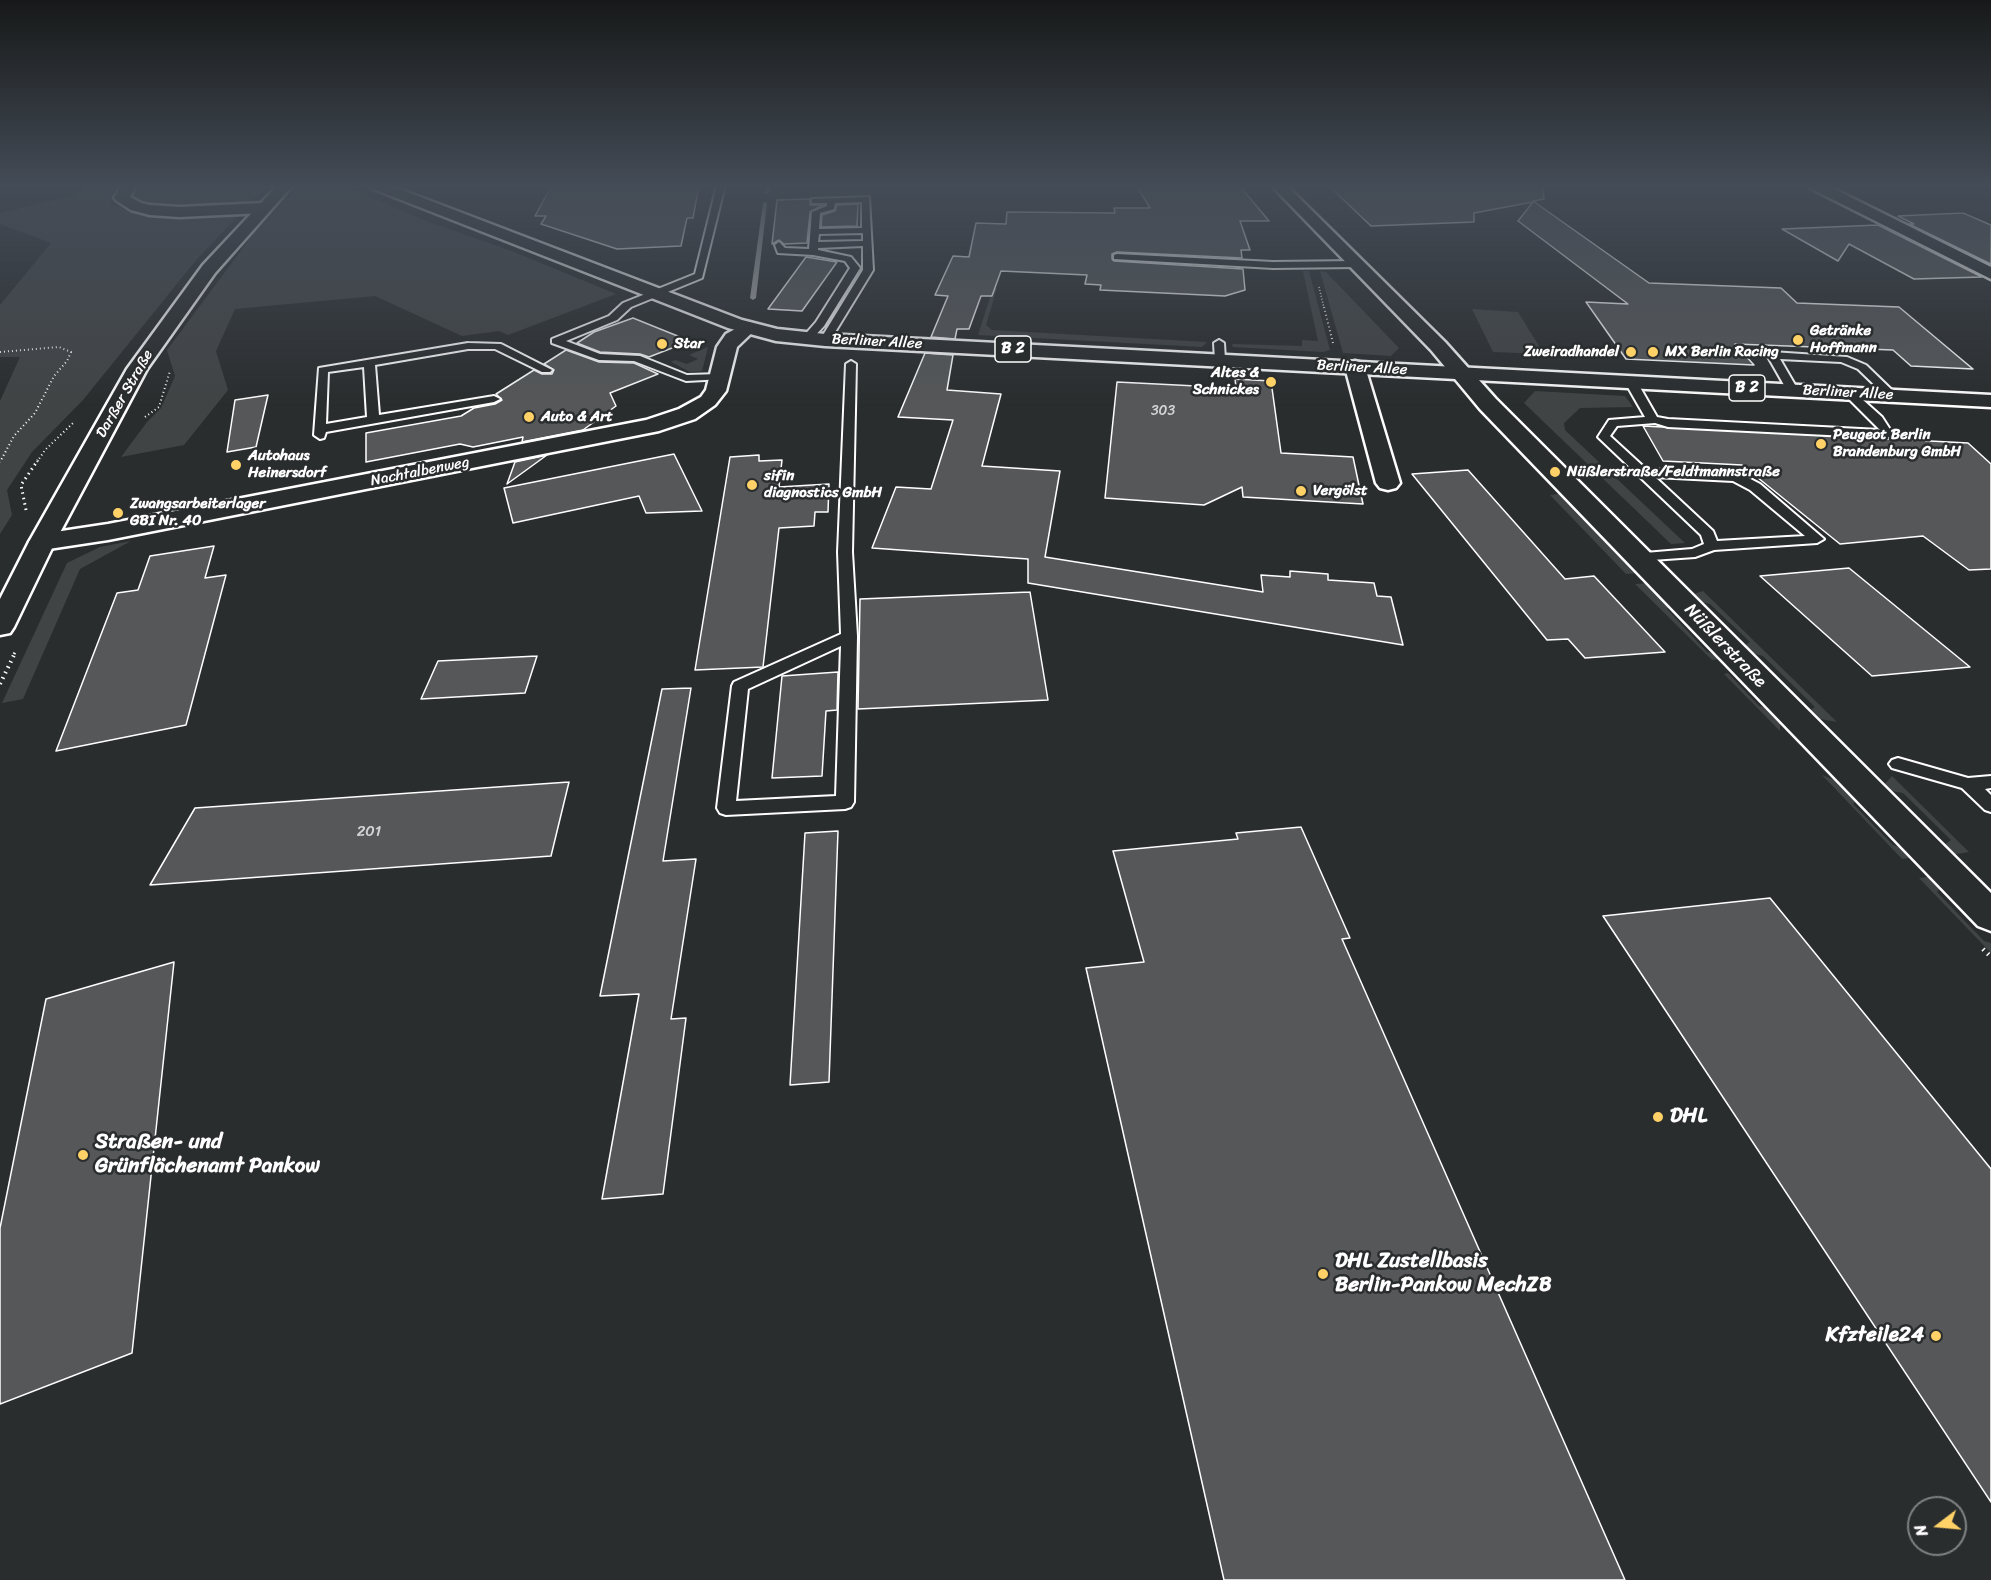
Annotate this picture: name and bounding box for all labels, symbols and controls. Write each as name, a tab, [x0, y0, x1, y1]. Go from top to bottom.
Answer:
place label: Getränke Hoffmann	[1810, 322, 1877, 357]
street label: Berliner Allee	[831, 331, 923, 353]
marker: Getränke Hoffmann	[1791, 333, 1805, 347]
place label: Star	[674, 335, 704, 353]
road number: B 2	[995, 336, 1031, 362]
marker: Star	[655, 337, 669, 351]
place label: Zweiradhandel	[1524, 343, 1619, 361]
place label: MX Berlin Racing	[1665, 343, 1779, 361]
marker: Zweiradhandel	[1624, 345, 1638, 359]
marker: MX Berlin Racing	[1646, 345, 1660, 359]
street label: Darßer Straße	[93, 347, 157, 441]
street label: Berliner Allee	[1316, 357, 1408, 379]
place label: Altes & Schnickes	[1193, 364, 1259, 399]
marker: Altes & Schnickes	[1264, 375, 1278, 389]
road number: B 2	[1729, 375, 1765, 401]
street label: Berliner Allee	[1802, 382, 1894, 404]
house number: 303	[1151, 403, 1175, 419]
place label: Auto & Art	[541, 408, 613, 426]
marker: Auto & Art	[522, 410, 536, 424]
place label: Peugeot Berlin Brandenburg GmbH	[1833, 426, 1961, 461]
marker: Peugeot Berlin Brandenburg GmbH	[1814, 437, 1828, 451]
place label: Autohaus Heinersdorf	[248, 447, 326, 482]
street label: Nachtalbenweg	[369, 454, 471, 490]
marker: Autohaus Heinersdorf	[229, 458, 243, 472]
place label: Nüßlerstraße/Feldtmannstraße	[1567, 463, 1780, 481]
marker: Nüßlerstraße/Feldtmannstraße	[1548, 465, 1562, 479]
place label: sifin diagnostics GmbH	[764, 467, 882, 502]
marker: sifin diagnostics GmbH	[745, 478, 759, 492]
place label: Vergölst	[1313, 482, 1367, 500]
marker: Vergölst	[1294, 484, 1308, 498]
place label: Zwangsarbeiterlager GBI Nr. 40	[130, 495, 265, 530]
marker: Zwangsarbeiterlager GBI Nr. 40	[111, 506, 125, 520]
street label: Nüßlerstraße	[1679, 599, 1771, 693]
house number: 201	[357, 823, 381, 841]
place label: DHL	[1670, 1104, 1707, 1130]
marker: DHL	[1651, 1110, 1665, 1124]
place label: Straßen- und Grünflächenamt Pankow	[95, 1130, 320, 1180]
marker: Straßen- und Grünflächenamt Pankow	[76, 1148, 90, 1162]
place label: DHL Zustellbasis Berlin-Pankow MechZB	[1335, 1249, 1552, 1299]
marker: DHL Zustellbasis Berlin-Pankow MechZB	[1316, 1267, 1330, 1281]
place label: Kfzteile24	[1826, 1323, 1924, 1349]
marker: Kfzteile24	[1929, 1329, 1943, 1343]
north arrow	[1907, 1496, 1967, 1556]
text: N	[1906, 1521, 1937, 1540]

